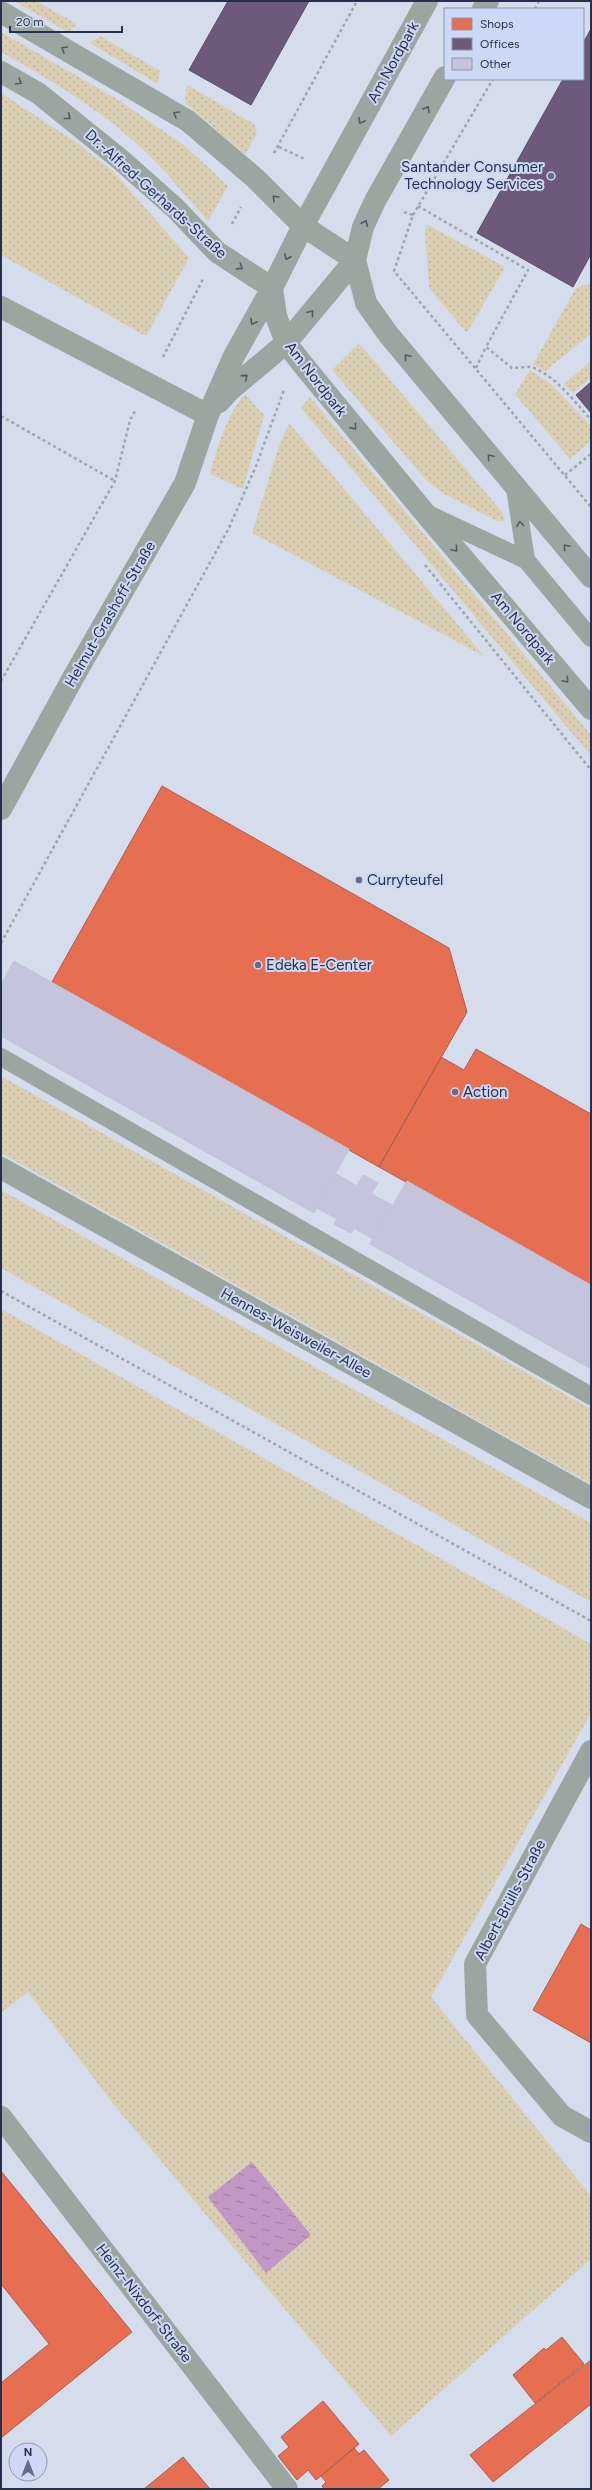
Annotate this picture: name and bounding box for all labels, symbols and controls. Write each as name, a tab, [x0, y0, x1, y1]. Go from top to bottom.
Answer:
scale bar	[10, 8, 122, 34]
legend	[444, 8, 584, 80]
text: 20 m	[16, 15, 44, 29]
text: Shops	[480, 17, 514, 31]
street label: Am Nordpark	[363, 18, 423, 106]
text: Offices	[480, 37, 520, 51]
one-way arrow	[61, 46, 68, 53]
text: Other	[480, 57, 511, 71]
one-way arrow	[15, 78, 22, 85]
one-way arrow	[423, 105, 430, 113]
one-way arrow	[173, 112, 180, 119]
one-way arrow	[64, 113, 71, 120]
one-way arrow	[358, 117, 365, 124]
street label: Dr.-Alfred-Gerhards-Straße	[82, 126, 230, 262]
place label: Santander Consumer Technology Services	[401, 158, 543, 193]
marker: Santander Consumer Technology Services	[546, 171, 556, 181]
one-way arrow	[272, 195, 280, 203]
one-way arrow	[361, 219, 369, 226]
one-way arrow	[284, 253, 292, 260]
one-way arrow	[236, 262, 243, 269]
one-way arrow	[306, 310, 313, 317]
one-way arrow	[250, 318, 258, 325]
street label: Am Nordpark	[281, 338, 351, 420]
one-way arrow	[405, 355, 412, 362]
one-way arrow	[240, 375, 247, 382]
one-way arrow	[350, 423, 357, 430]
one-way arrow	[488, 455, 495, 462]
one-way arrow	[516, 521, 525, 527]
street label: Helmut-Grashoff-Straße	[61, 538, 159, 690]
one-way arrow	[451, 544, 458, 552]
one-way arrow	[563, 545, 570, 552]
street label: Am Nordpark	[487, 588, 559, 669]
one-way arrow	[562, 675, 569, 683]
place label: Curryteufel	[367, 871, 443, 889]
marker: Curryteufel	[354, 875, 364, 885]
place label: Edeka E-Center	[266, 956, 372, 974]
marker: Edeka E-Center	[253, 960, 263, 970]
place label: Action	[463, 1083, 507, 1101]
marker: Action	[450, 1087, 460, 1097]
street label: Hennes-Weisweiler-Allee	[218, 1284, 374, 1382]
street label: Albert-Brülls-Straße	[471, 1837, 549, 1963]
street label: Heinz-Nixdorf-Straße	[92, 2240, 196, 2366]
north arrow	[8, 2442, 48, 2482]
text: N	[24, 2446, 32, 2459]

